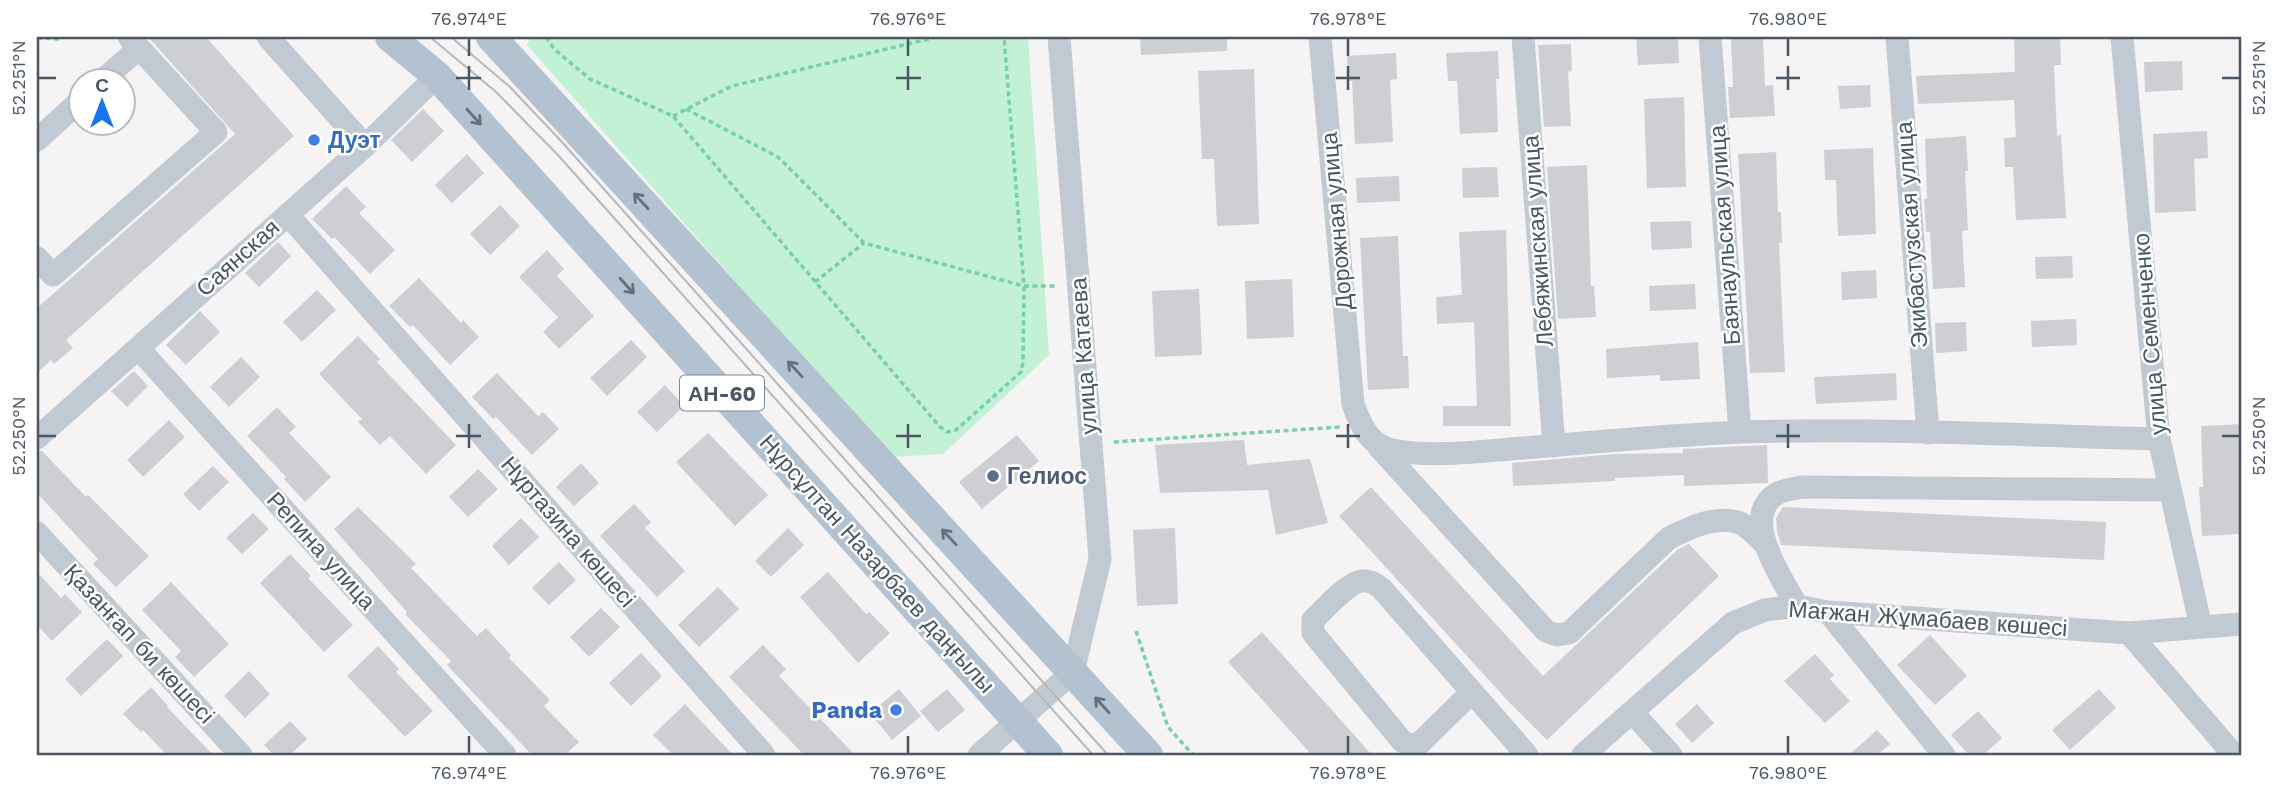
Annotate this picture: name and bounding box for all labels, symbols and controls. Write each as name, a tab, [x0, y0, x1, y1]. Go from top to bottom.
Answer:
text: 76.974°E	[431, 8, 507, 29]
text: 76.976°E	[870, 8, 946, 29]
text: 76.978°E	[1310, 8, 1386, 29]
text: 76.980°E	[1749, 8, 1827, 29]
text: 52.251°N	[8, 40, 29, 116]
text: 52.251°N	[2248, 40, 2269, 116]
north arrow	[66, 66, 136, 136]
text: С	[95, 74, 109, 97]
one-way arrow	[466, 108, 483, 125]
street label: Экибастузская улица	[1891, 120, 1933, 349]
street label: Баянаульская улица	[1704, 124, 1746, 346]
place label: Дуэт	[328, 127, 381, 154]
street label: Дорожная улица	[1316, 131, 1358, 311]
marker: Дуэт	[306, 132, 322, 148]
street label: Лебяжинская улица	[1517, 134, 1559, 348]
one-way arrow	[633, 193, 650, 210]
street label: Саянская	[191, 214, 285, 302]
street label: улица Семенченко	[2128, 232, 2172, 436]
street label: улица Катаева	[1065, 276, 1103, 435]
one-way arrow	[618, 277, 635, 294]
one-way arrow	[787, 360, 803, 378]
road number: АН-60	[680, 376, 764, 410]
text: 52.250°N	[8, 396, 29, 476]
text: 52.250°N	[2248, 396, 2269, 476]
street label: Нұрсұлтан Назарбаев даңғылы	[754, 429, 1000, 699]
street label: Нұртазина көшесі	[495, 451, 641, 613]
place label: Гелиос	[1007, 463, 1087, 490]
marker: Гелиос	[985, 468, 1001, 484]
street label: Репина улица	[261, 487, 381, 616]
one-way arrow	[941, 528, 957, 546]
street label: Қазанғап би көшесі	[58, 559, 220, 729]
street label: Мағжан Жұмабаев көшесі	[1788, 596, 2068, 642]
one-way arrow	[1095, 696, 1111, 714]
place label: Panda	[811, 697, 883, 724]
marker: Panda	[888, 702, 904, 718]
text: 76.974°E	[431, 762, 507, 783]
text: 76.976°E	[870, 762, 946, 783]
text: 76.978°E	[1310, 762, 1386, 783]
text: 76.980°E	[1749, 762, 1827, 783]

